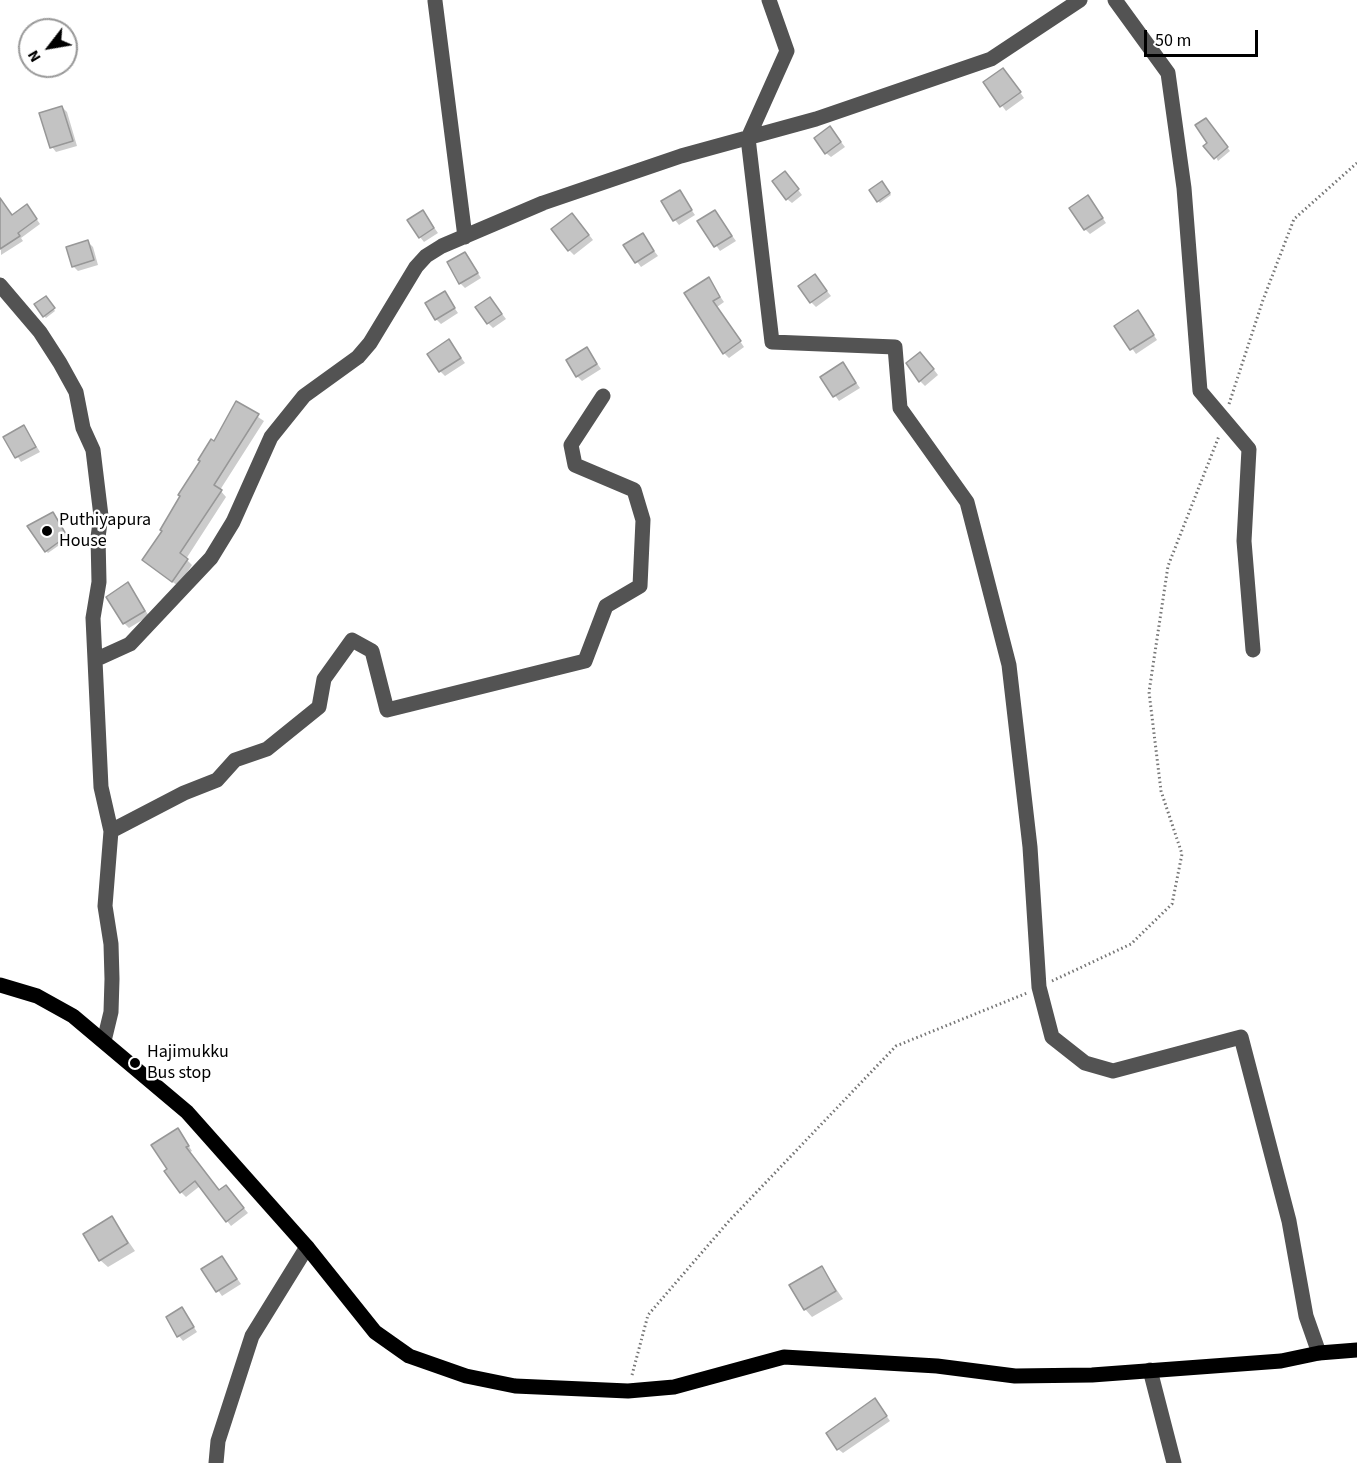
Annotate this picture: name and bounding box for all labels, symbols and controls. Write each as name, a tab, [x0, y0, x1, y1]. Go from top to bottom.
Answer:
north arrow	[18, 18, 78, 78]
scale bar	[1147, 18, 1261, 56]
text: 50 m	[1155, 28, 1191, 53]
text: N	[22, 46, 46, 66]
place label: Puthiyapura House	[59, 510, 151, 552]
marker: Puthiyapura House	[40, 524, 54, 538]
place label: Hajimukku Bus stop	[147, 1042, 229, 1084]
marker: Hajimukku Bus stop	[128, 1056, 142, 1070]

